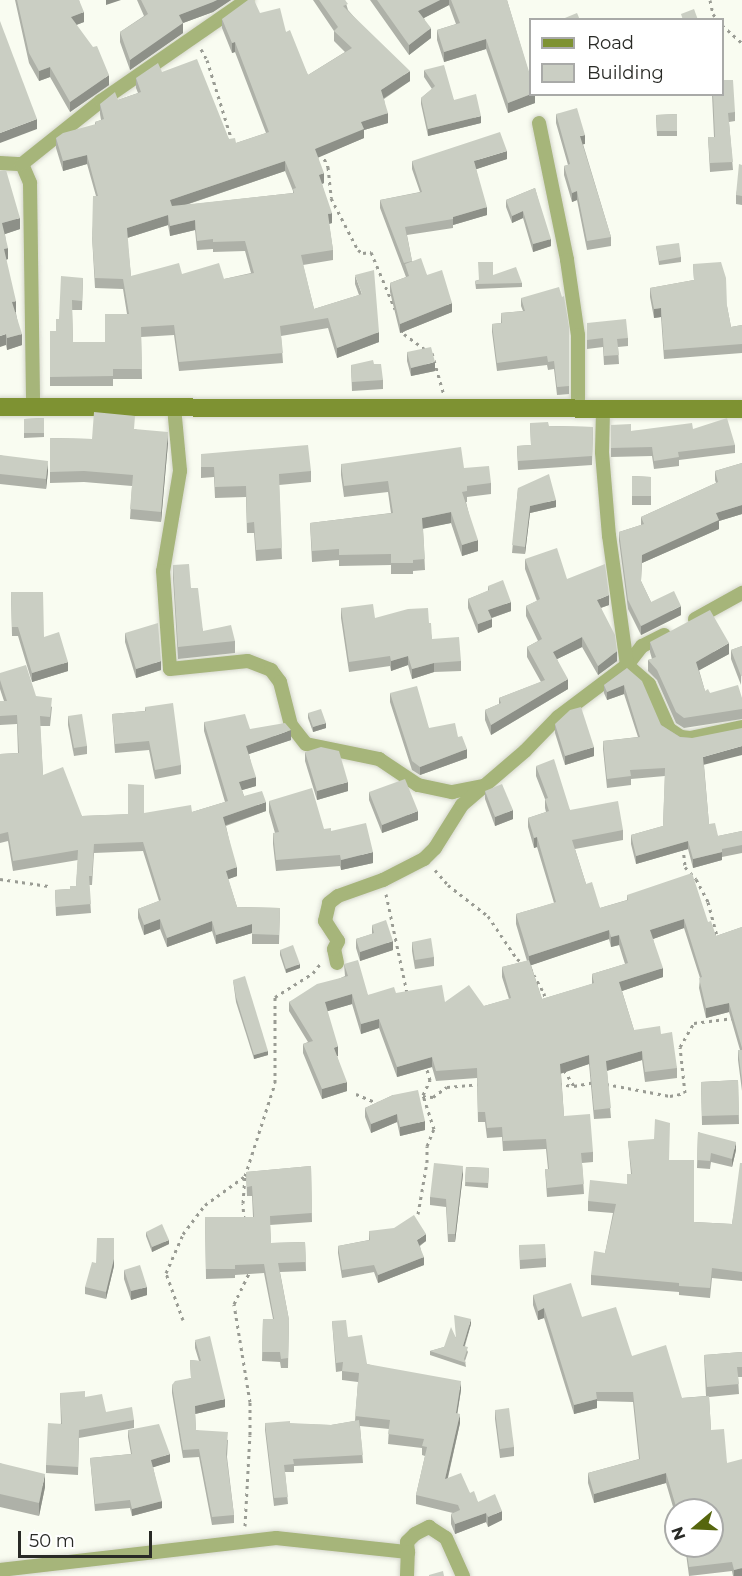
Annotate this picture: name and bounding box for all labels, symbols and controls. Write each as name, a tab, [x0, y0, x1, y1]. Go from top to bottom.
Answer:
legend	[529, 18, 724, 96]
text: Road	[587, 32, 634, 54]
text: Building	[587, 62, 664, 84]
north arrow	[664, 1498, 724, 1558]
scale bar	[21, 1519, 154, 1557]
text: N	[667, 1524, 689, 1543]
text: 50 m	[29, 1530, 75, 1552]

